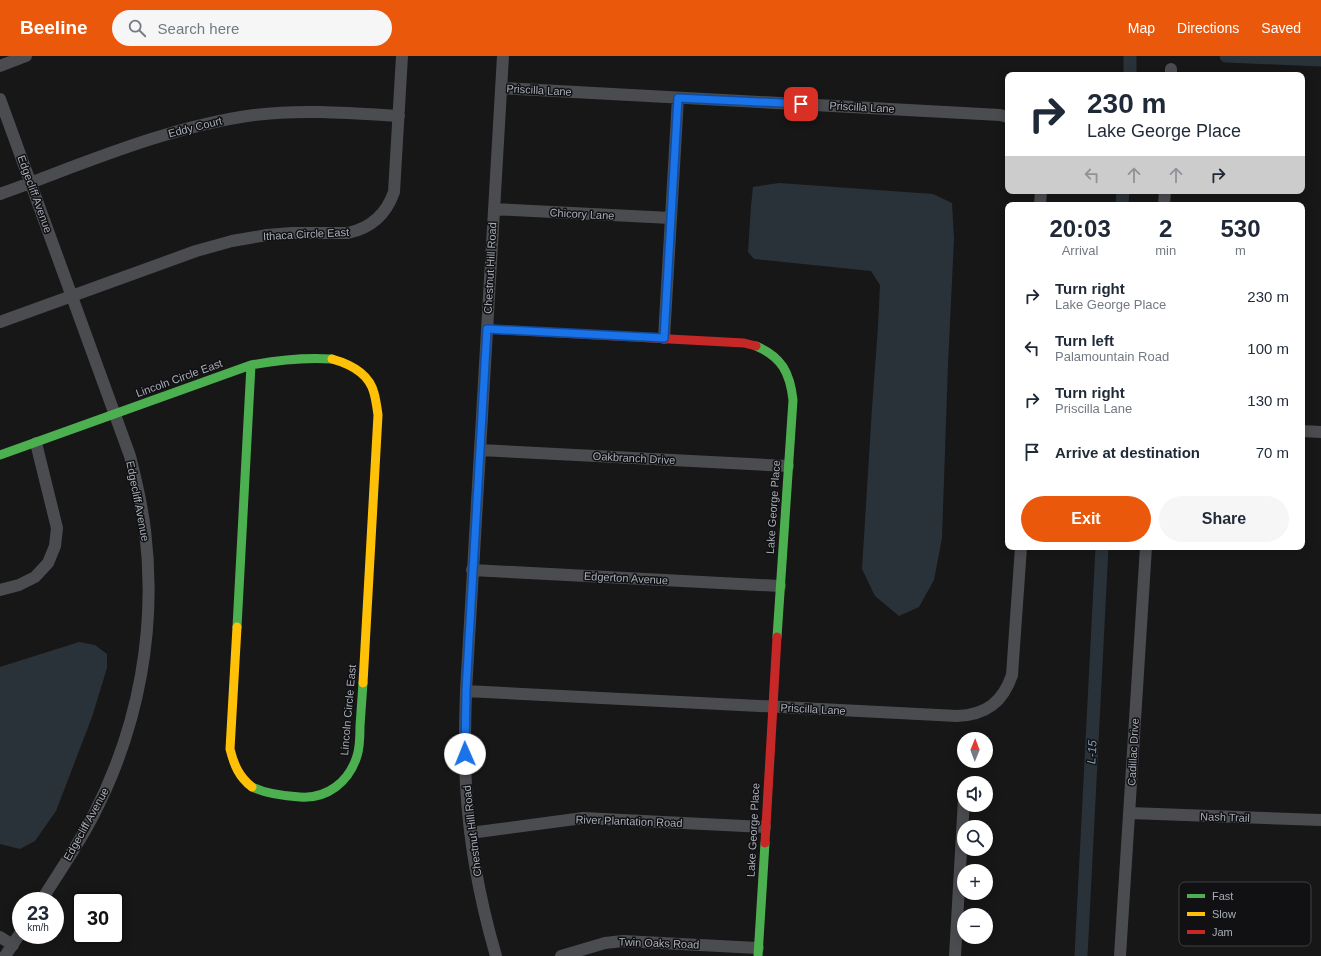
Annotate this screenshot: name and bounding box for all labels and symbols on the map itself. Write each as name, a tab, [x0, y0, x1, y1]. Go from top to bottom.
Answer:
street label: Priscilla Lane	[506, 82, 572, 98]
pin	[784, 87, 818, 121]
street label: Priscilla Lane	[829, 99, 895, 115]
street label: Eddy Court	[167, 115, 223, 139]
street label: Edgecliff Avenue	[15, 154, 55, 234]
street label: Chicory Lane	[549, 206, 615, 222]
street label: Chestnut Hill Road	[482, 222, 498, 314]
street label: Ithaca Circle East	[263, 226, 349, 242]
street label: Lincoln Circle East	[134, 357, 224, 399]
street label: Oakbranch Drive	[592, 450, 676, 466]
street label: Edgecliff Avenue	[124, 460, 152, 542]
street label: Lake George Place	[764, 460, 782, 554]
street label: Edgerton Avenue	[584, 570, 668, 586]
street label: Lincoln Circle East	[338, 664, 358, 756]
street label: Priscilla Lane	[780, 701, 846, 717]
street label: Cadillac Drive	[1125, 718, 1141, 786]
north arrow	[957, 732, 993, 768]
position arrow	[444, 733, 486, 775]
water label: L-15	[1084, 739, 1100, 764]
street label: Lake George Place	[745, 783, 761, 877]
street label: Edgecliff Avenue	[61, 785, 111, 863]
street label: Chestnut Hill Road	[460, 785, 484, 877]
street label: Nash Trail	[1200, 810, 1250, 824]
street label: River Plantation Road	[575, 813, 683, 829]
legend	[1179, 882, 1311, 946]
text: Fast	[1212, 890, 1233, 902]
speed limit sign: 30	[72, 892, 124, 944]
text: Slow	[1212, 908, 1236, 920]
text: Jam	[1212, 926, 1233, 938]
street label: Twin Oaks Road	[618, 936, 700, 950]

